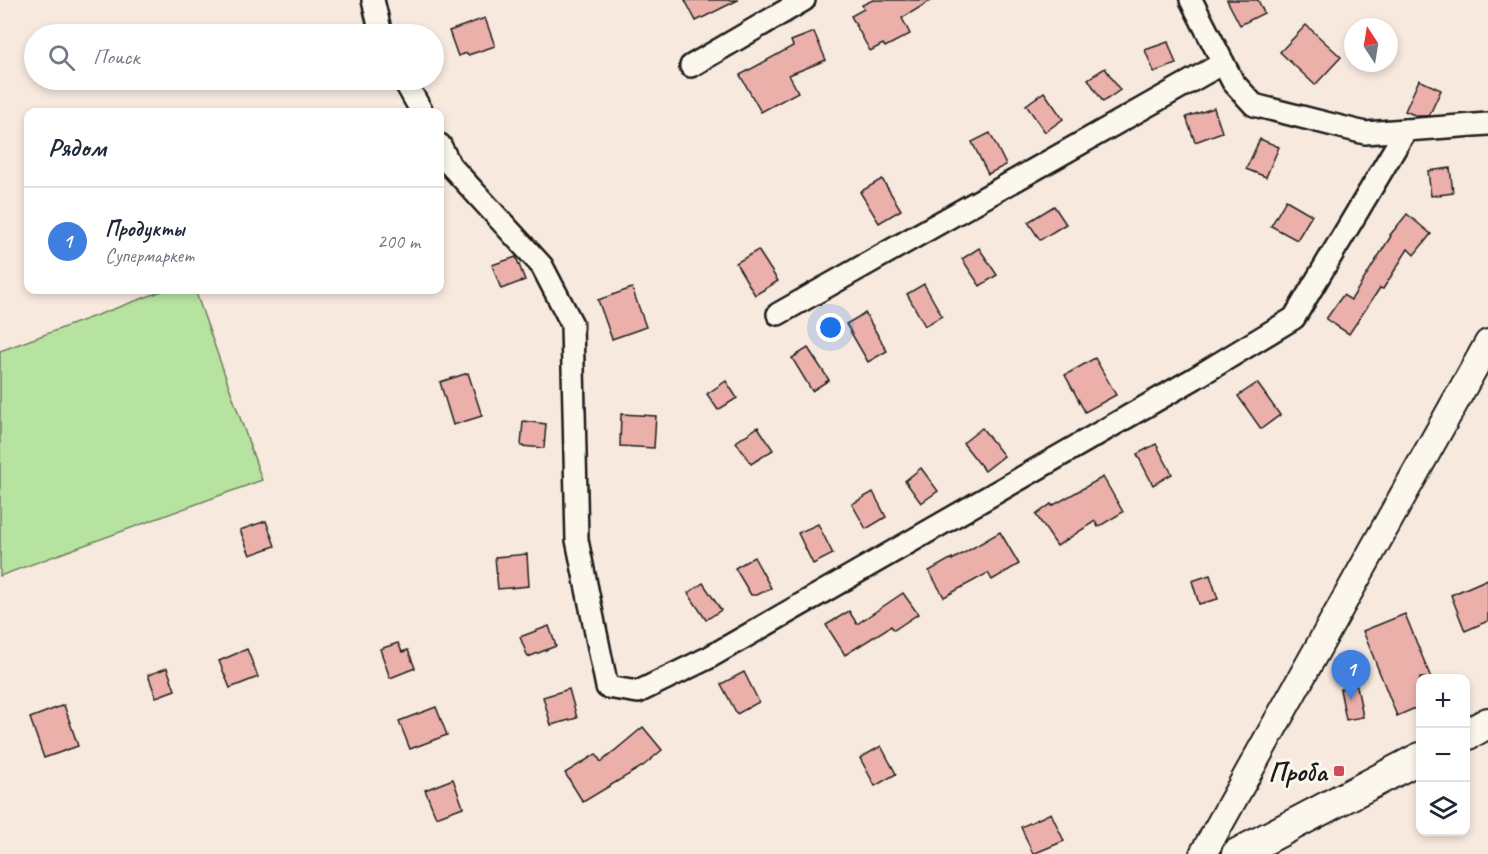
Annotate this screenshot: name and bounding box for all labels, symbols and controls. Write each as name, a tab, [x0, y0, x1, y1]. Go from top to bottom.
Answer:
north arrow	[1344, 18, 1398, 72]
search box	[24, 24, 444, 90]
icon: search	[45, 41, 78, 74]
text: Поиск	[93, 43, 139, 71]
text: Рядом	[48, 131, 106, 164]
text: Продукты	[105, 215, 184, 243]
text: 1	[63, 229, 72, 254]
text: 200 m	[377, 229, 420, 254]
text: Супермаркет	[105, 243, 194, 268]
your location	[816, 313, 845, 342]
pin: 1	[1332, 650, 1370, 700]
map controls	[1416, 674, 1470, 836]
button: +	[1416, 674, 1470, 728]
button: −	[1416, 728, 1470, 782]
place label: Проба	[1268, 754, 1329, 789]
marker: Проба	[1332, 764, 1346, 778]
button: layers	[1416, 782, 1470, 836]

